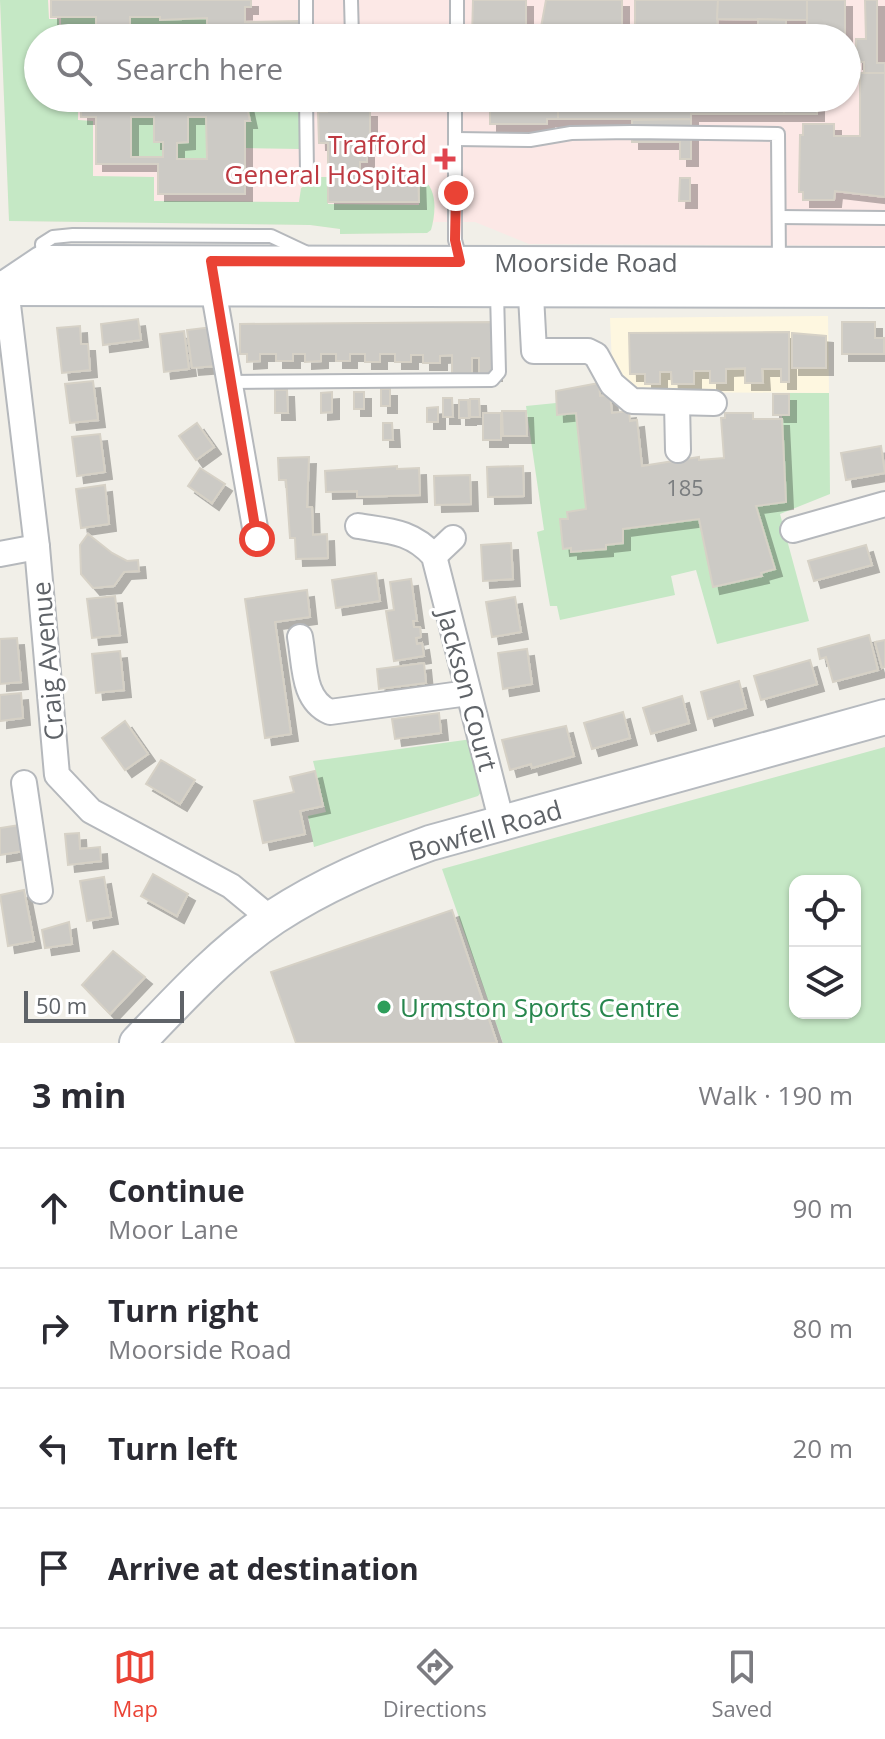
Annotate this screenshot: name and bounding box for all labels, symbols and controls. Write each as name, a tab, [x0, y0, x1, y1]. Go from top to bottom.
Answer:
search box	[24, 24, 861, 112]
icon: search	[52, 46, 96, 90]
text: Search here	[116, 48, 283, 89]
place label: Trafford General Hospital	[225, 126, 427, 192]
marker: Trafford General Hospital	[434, 148, 456, 170]
route end	[438, 175, 474, 211]
street label: Moorside Road	[494, 244, 678, 280]
house number: 185	[666, 472, 704, 502]
route start	[239, 521, 275, 557]
street label: Craig Avenue	[22, 580, 72, 742]
street label: Jackson Court	[428, 602, 507, 775]
street label: Bowfell Road	[404, 791, 566, 869]
map controls	[789, 875, 861, 1019]
button: locate	[789, 875, 861, 947]
button: layers	[789, 947, 861, 1019]
scale bar	[24, 987, 184, 1023]
place label: Urmston Sports Centre	[400, 989, 680, 1025]
text: 50 m	[36, 990, 87, 1020]
marker: Urmston Sports Centre	[375, 998, 393, 1016]
text: 3 min	[32, 1072, 126, 1118]
text: Walk · 190 m	[699, 1077, 853, 1113]
text: Continue	[108, 1170, 245, 1211]
icon: ahead	[32, 1186, 76, 1230]
text: 90 m	[792, 1190, 853, 1226]
text: Moor Lane	[108, 1211, 239, 1247]
text: Turn right	[108, 1290, 259, 1331]
icon: right	[32, 1306, 76, 1350]
text: 80 m	[792, 1310, 853, 1346]
text: Moorside Road	[108, 1331, 292, 1367]
icon: left	[32, 1426, 76, 1470]
text: Turn left	[108, 1428, 238, 1469]
text: 20 m	[792, 1430, 853, 1466]
icon: arrive	[32, 1546, 76, 1590]
text: Arrive at destination	[108, 1548, 419, 1589]
tab: Map	[112, 1645, 158, 1723]
tab: Directions	[383, 1645, 487, 1723]
tab: Saved	[711, 1645, 773, 1723]

